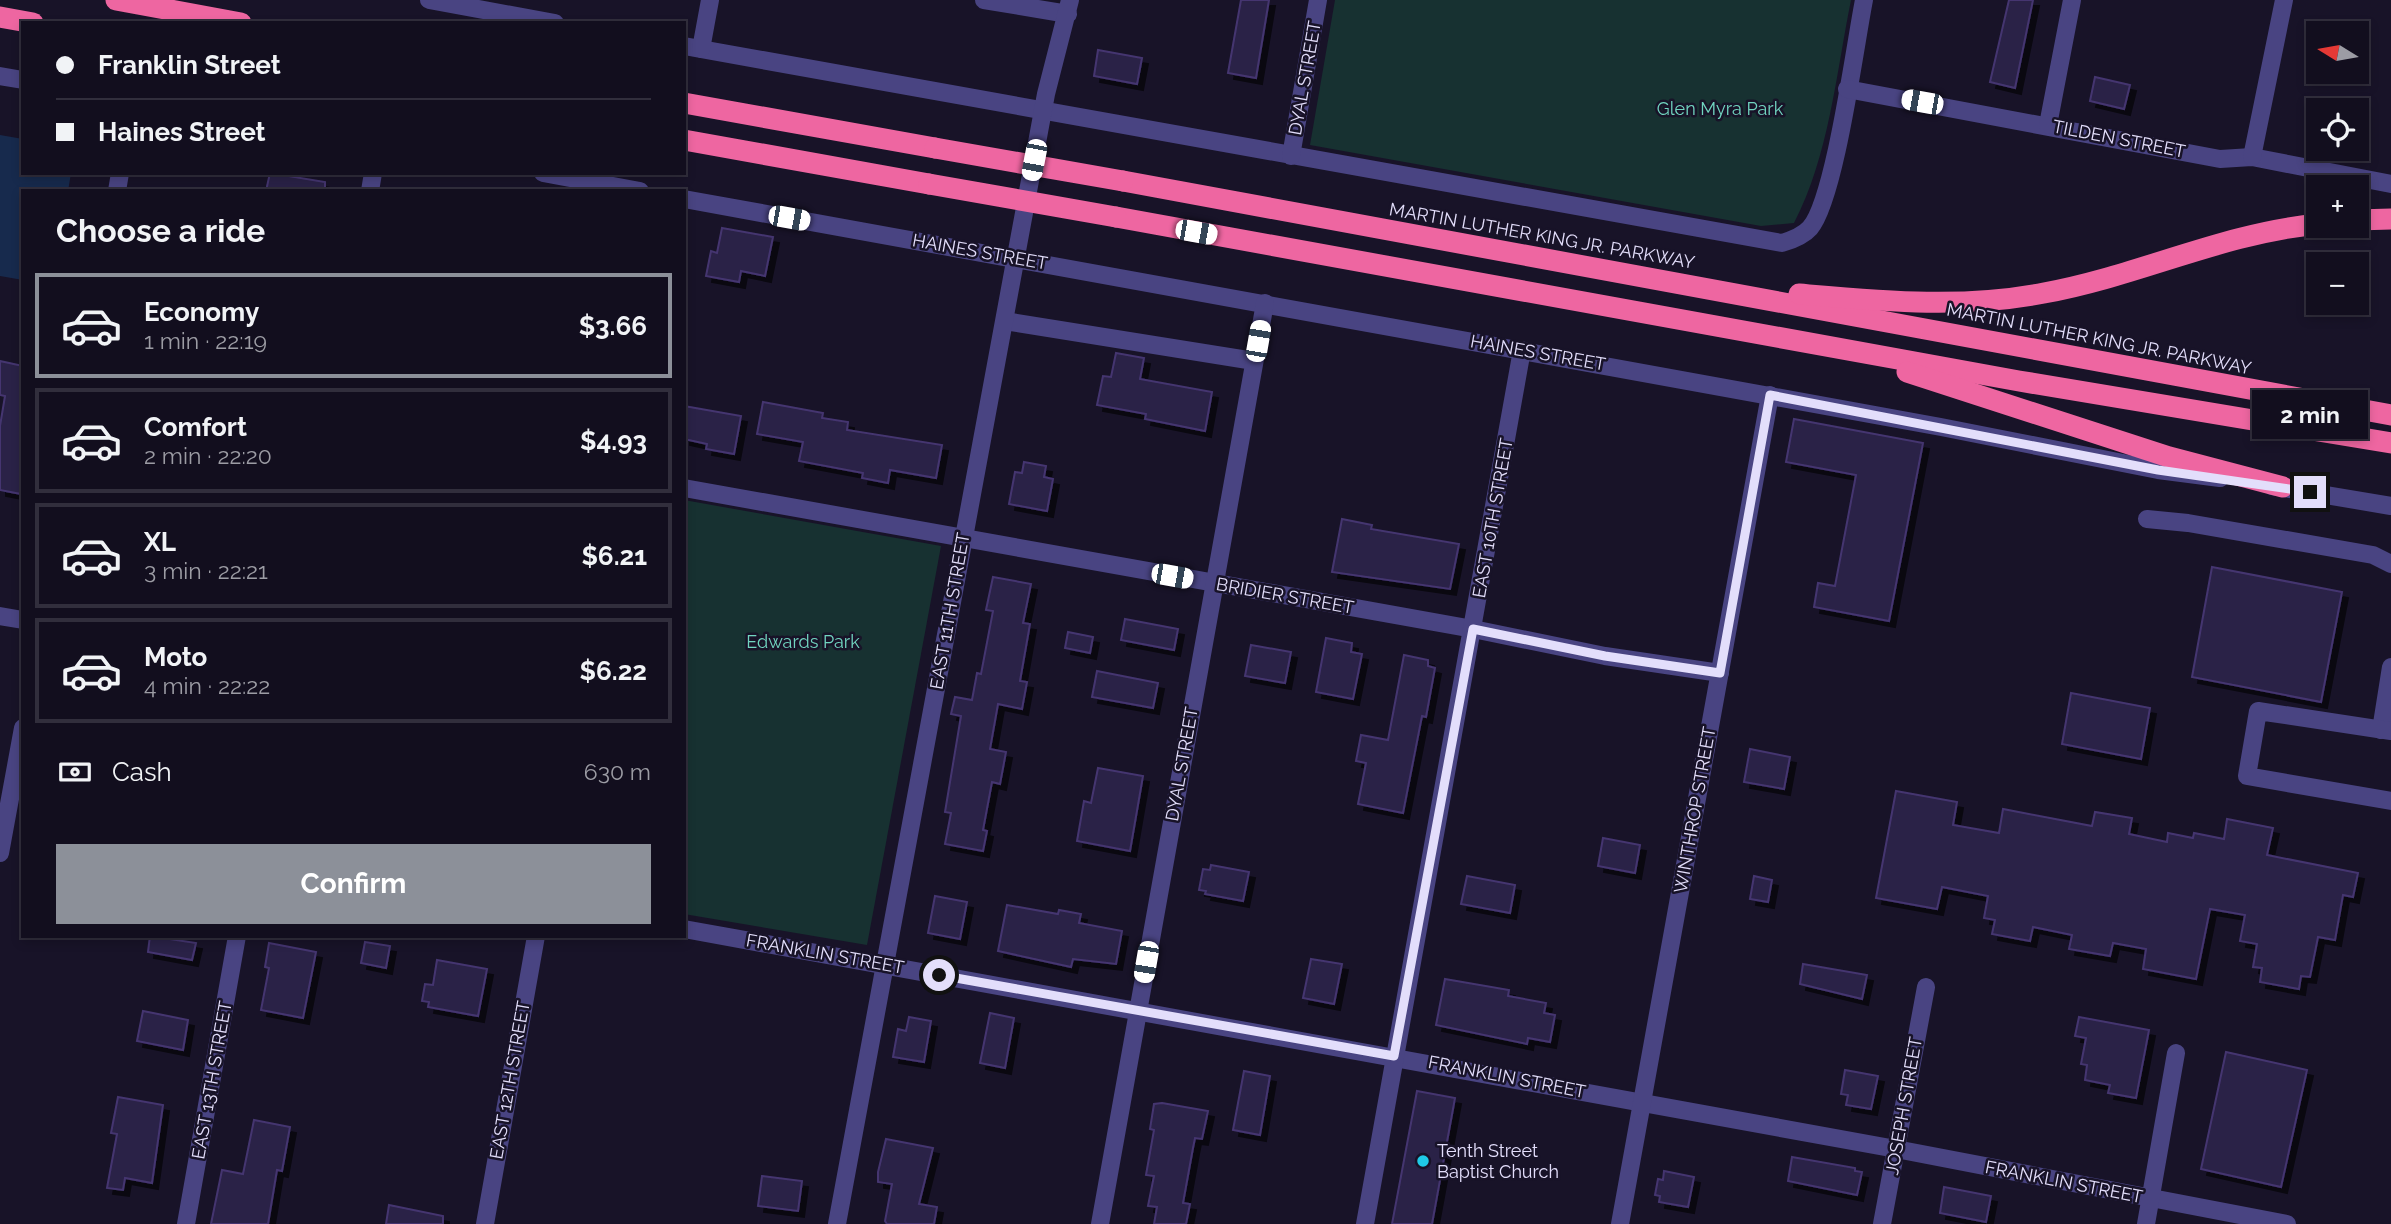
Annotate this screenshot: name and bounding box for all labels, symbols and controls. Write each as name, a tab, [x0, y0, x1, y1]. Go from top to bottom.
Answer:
street label: DYAL STREET	[1284, 19, 1325, 137]
north arrow	[2306, 21, 2370, 84]
map controls	[2306, 21, 2369, 315]
text: Franklin Street	[98, 50, 281, 80]
car	[1900, 88, 1945, 116]
park label: Glen Myra Park	[1657, 98, 1784, 119]
button: locate	[2306, 98, 2369, 161]
street label: TILDEN STREET	[2051, 115, 2187, 162]
text: Haines Street	[98, 117, 266, 147]
car	[1020, 137, 1049, 183]
button: +	[2306, 175, 2369, 238]
street label: MARTIN LUTHER KING JR. PARKWAY	[1388, 198, 1697, 273]
car	[767, 204, 812, 232]
text: Choose a ride	[56, 212, 265, 249]
car	[1174, 218, 1219, 246]
street label: HAINES STREET	[911, 229, 1049, 274]
button: −	[2306, 252, 2369, 315]
icon: car	[60, 294, 123, 357]
text: Economy	[144, 297, 259, 327]
street label: MARTIN LUTHER KING JR. PARKWAY	[1945, 299, 2254, 378]
text: $3.66	[579, 311, 647, 341]
car	[1245, 318, 1272, 364]
text: 1 min · 22:19	[144, 327, 267, 354]
street label: HAINES STREET	[1469, 330, 1607, 375]
callout: 2 min	[2252, 391, 2368, 440]
text: 2 min	[2280, 401, 2340, 428]
icon: car	[60, 409, 123, 472]
text: Comfort	[144, 412, 247, 442]
text: $4.93	[580, 426, 647, 456]
street label: EAST 10TH STREET	[1468, 436, 1517, 599]
text: 2 min · 22:20	[144, 442, 272, 469]
route end	[2294, 476, 2326, 508]
icon: car	[60, 524, 123, 587]
text: XL	[144, 527, 176, 557]
street label: EAST 11TH STREET	[925, 531, 974, 691]
text: $6.21	[581, 541, 647, 571]
text: 3 min · 22:21	[144, 557, 268, 584]
car	[1150, 562, 1195, 590]
street label: BRIDIER STREET	[1215, 573, 1356, 618]
park label: Edwards Park	[746, 631, 860, 652]
icon: car	[60, 639, 123, 702]
text: Moto	[144, 642, 207, 672]
text: $6.22	[580, 656, 647, 686]
text: 4 min · 22:22	[144, 672, 270, 699]
street label: DYAL STREET	[1161, 705, 1202, 823]
street label: WINTHROP STREET	[1670, 725, 1719, 895]
icon: cash	[56, 753, 94, 791]
text: Cash	[112, 757, 172, 787]
text: 630 m	[584, 758, 651, 785]
button: Confirm	[56, 844, 651, 924]
street label: FRANKLIN STREET	[745, 929, 906, 978]
car	[1133, 939, 1160, 985]
route start	[923, 959, 955, 991]
street label: EAST 13TH STREET	[187, 999, 236, 1161]
street label: EAST 12TH STREET	[485, 999, 534, 1161]
street label: JOSEPH STREET	[1881, 1035, 1926, 1177]
street label: FRANKLIN STREET	[1427, 1051, 1588, 1102]
place label: Tenth Street Baptist Church	[1437, 1140, 1559, 1182]
marker: Tenth Street Baptist Church	[1415, 1153, 1431, 1169]
street label: FRANKLIN STREET	[1984, 1156, 2145, 1207]

